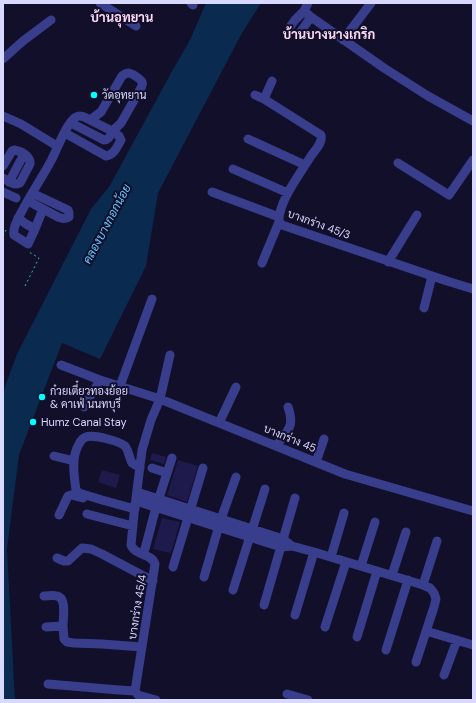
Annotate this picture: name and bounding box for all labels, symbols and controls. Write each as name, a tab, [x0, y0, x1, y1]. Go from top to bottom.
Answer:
district label: บ้านอุทยาน	[91, 9, 153, 28]
district label: บ้านบางนางเกริก	[283, 26, 375, 43]
place label: วัดอุทยาน	[102, 88, 146, 104]
marker: วัดอุทยาน	[89, 90, 99, 100]
water label: คลองบางกอกน้อย	[79, 181, 135, 267]
street label: บางกร่าง 45/3	[286, 206, 352, 242]
place label: ก๋วยเตี๋ยวทองย้อย & คาเฟ่ นนทบุรี	[50, 380, 128, 413]
marker: ก๋วยเตี๋ยวทองย้อย & คาเฟ่ นนทบุรี	[37, 392, 47, 402]
place label: Humz Canal Stay	[41, 415, 127, 429]
marker: Humz Canal Stay	[28, 417, 38, 427]
street label: บางกร่าง 45	[262, 421, 319, 455]
street label: บางกร่าง 45/4	[125, 573, 149, 641]

